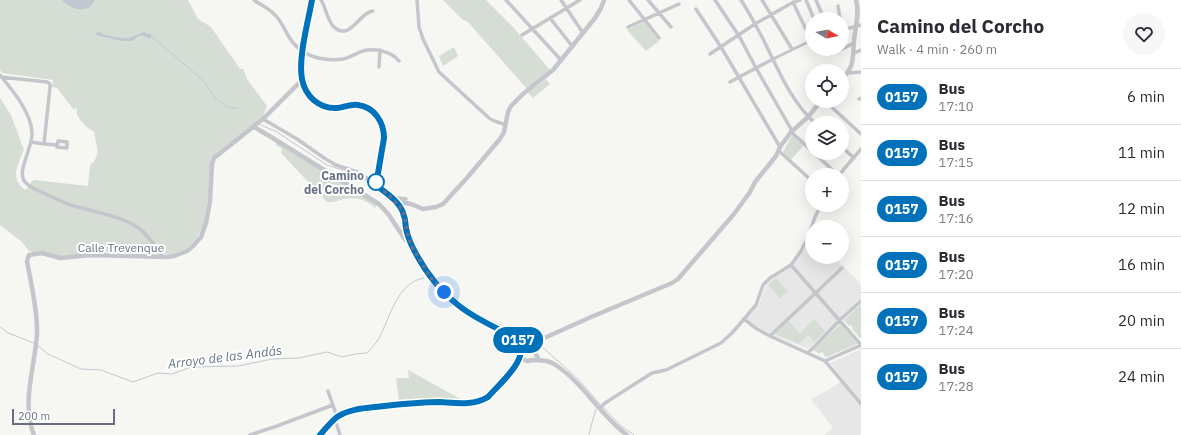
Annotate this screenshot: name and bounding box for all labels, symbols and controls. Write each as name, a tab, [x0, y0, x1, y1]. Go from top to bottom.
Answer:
north arrow	[805, 12, 849, 56]
map controls	[805, 12, 849, 264]
button: heart	[1123, 13, 1165, 55]
text: Camino del Corcho	[877, 14, 1044, 38]
text: Walk · 4 min · 260 m	[877, 41, 997, 58]
button: locate	[805, 64, 849, 108]
text: Bus	[939, 79, 965, 98]
text: 6 min	[1127, 87, 1165, 106]
text: 0157	[885, 88, 919, 106]
text: 17:10	[939, 98, 974, 115]
button: layers	[805, 116, 849, 160]
text: Bus	[939, 135, 965, 154]
text: 11 min	[1118, 143, 1165, 162]
text: 0157	[885, 144, 919, 162]
text: 17:15	[939, 154, 974, 171]
place label: Camino del Corcho	[304, 168, 364, 197]
button: +	[805, 168, 849, 212]
marker: Camino del Corcho	[367, 173, 385, 191]
text: Bus	[939, 191, 965, 210]
text: 12 min	[1118, 199, 1165, 218]
text: 0157	[885, 200, 919, 218]
text: 17:16	[939, 210, 974, 227]
button: −	[805, 220, 849, 264]
street label: Calle Trevenque	[78, 240, 165, 255]
text: Bus	[939, 247, 965, 266]
text: 16 min	[1118, 255, 1165, 274]
text: 0157	[885, 256, 919, 274]
text: 17:20	[939, 266, 974, 283]
your location	[434, 282, 454, 302]
text: Bus	[939, 303, 965, 322]
text: 20 min	[1118, 311, 1165, 330]
text: 0157	[885, 312, 919, 330]
text: 17:24	[939, 322, 974, 339]
line badge: 0157	[490, 327, 546, 353]
text: 0157	[501, 331, 535, 349]
water label: Arroyo de las Andás	[166, 342, 283, 373]
text: Bus	[939, 359, 965, 378]
text: 24 min	[1118, 367, 1165, 386]
text: 0157	[885, 368, 919, 386]
text: 17:28	[939, 378, 974, 395]
scale bar	[12, 407, 115, 426]
text: 200 m	[18, 409, 50, 423]

